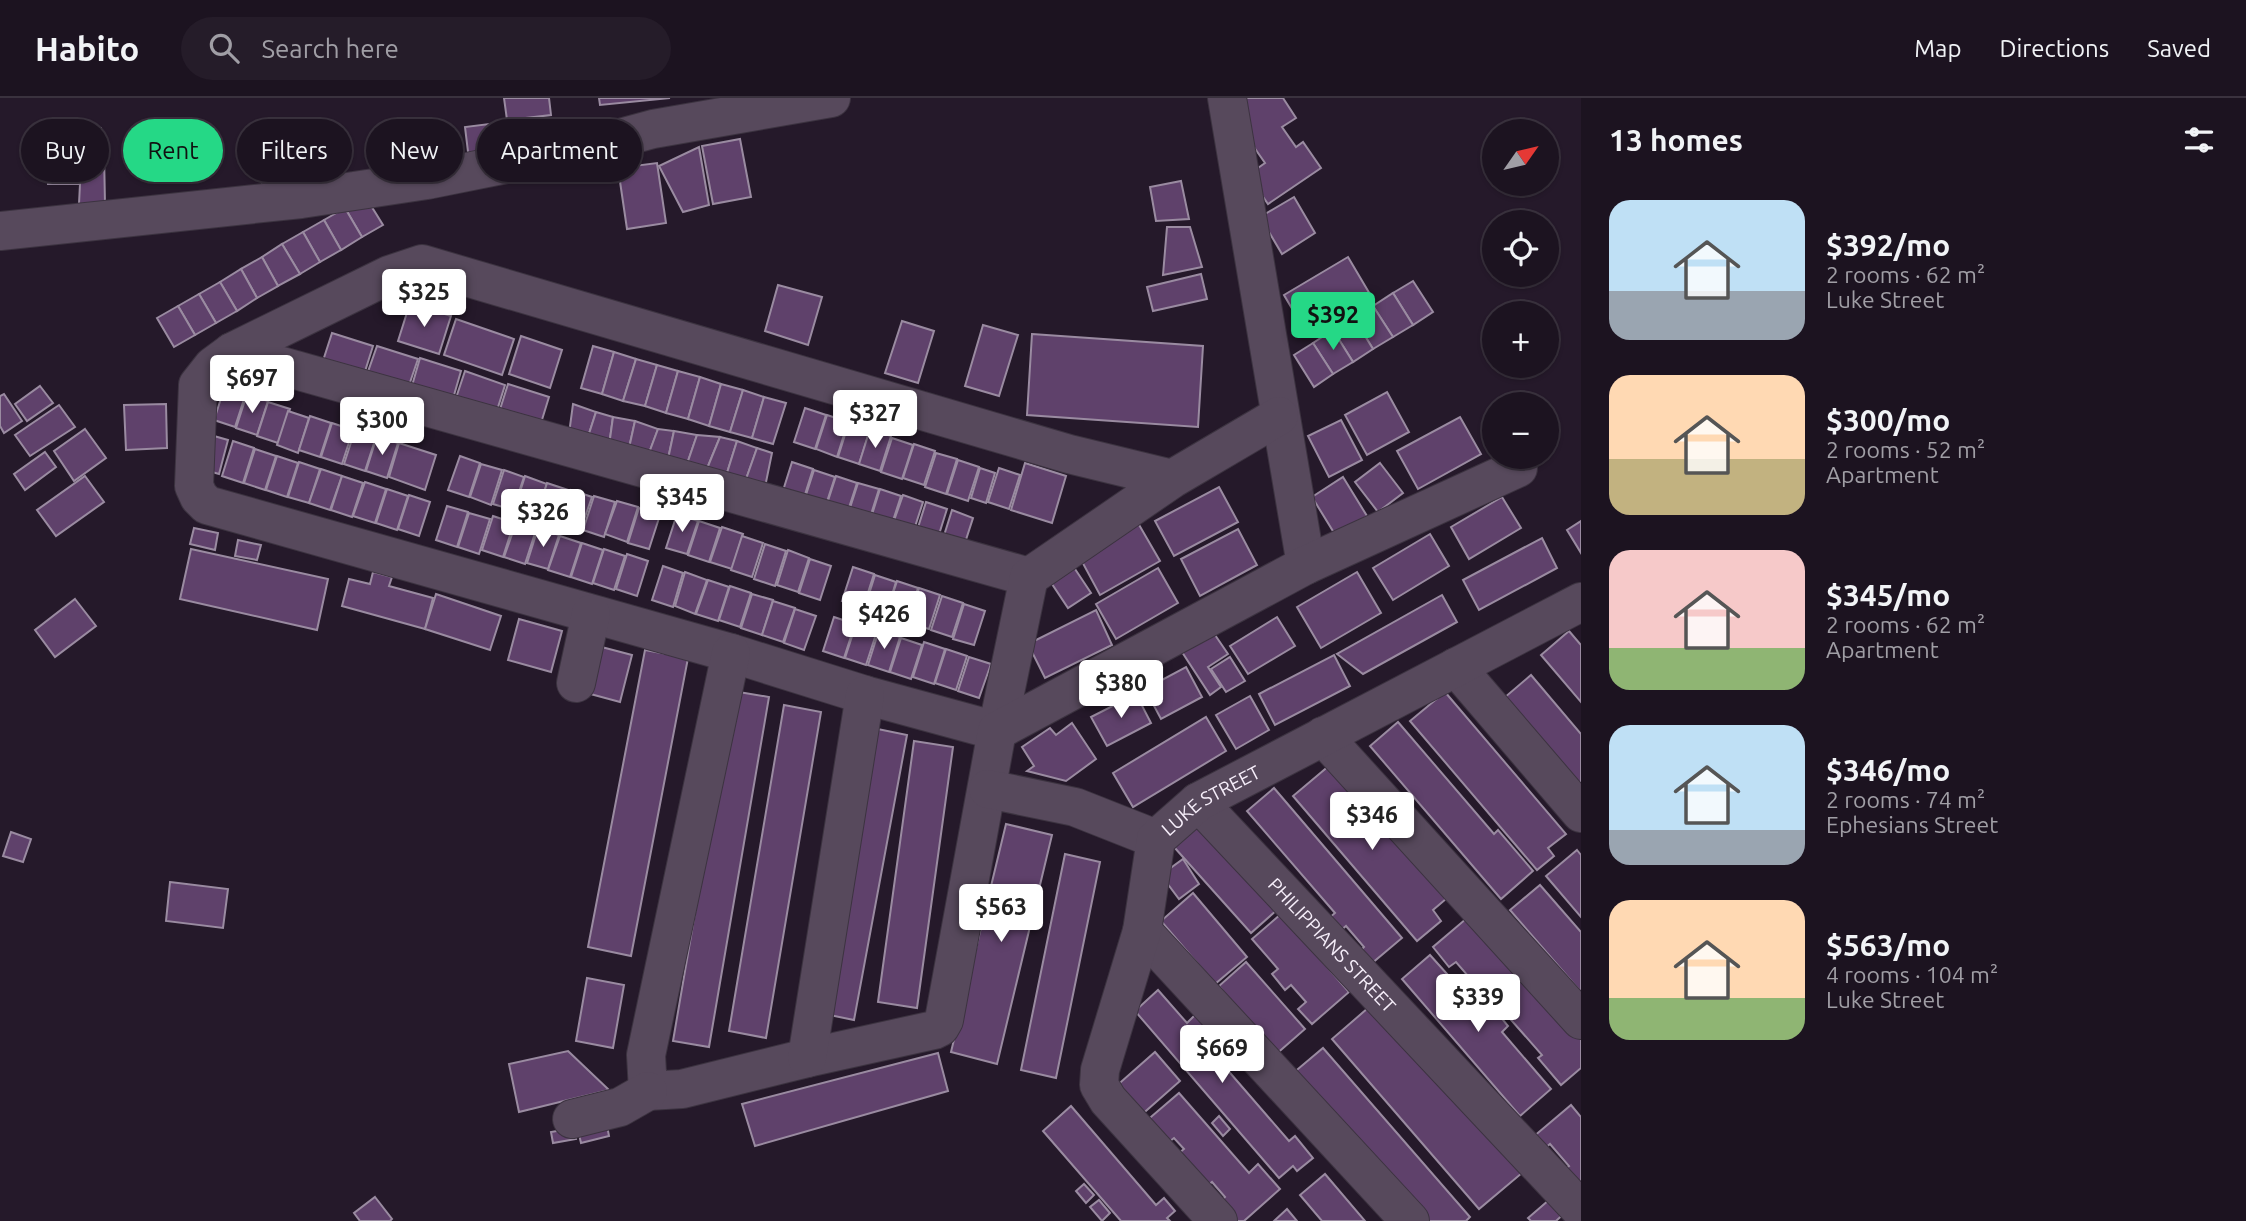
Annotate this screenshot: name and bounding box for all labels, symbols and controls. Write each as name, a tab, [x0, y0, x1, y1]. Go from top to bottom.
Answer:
search box	[181, 17, 671, 80]
icon: search	[205, 29, 243, 67]
text: Habito	[35, 30, 139, 67]
text: Search here	[261, 34, 399, 63]
text: Map	[1914, 35, 1961, 62]
text: Directions	[1999, 35, 2109, 62]
text: Saved	[2147, 35, 2211, 62]
chip: Buy	[21, 119, 109, 182]
chip: Rent	[123, 119, 223, 182]
chip: Filters	[237, 119, 352, 182]
chip: New	[366, 119, 463, 182]
chip: Apartment	[477, 119, 642, 182]
north arrow	[1482, 119, 1559, 196]
map controls	[1482, 119, 1559, 469]
icon: filters	[2180, 121, 2218, 159]
text: 13 homes	[1609, 123, 1743, 157]
button: locate	[1482, 210, 1559, 287]
icon: home	[1665, 228, 1749, 312]
text: $392/mo	[1826, 228, 1950, 262]
text: 2 rooms · 62 m²	[1826, 262, 1985, 287]
pin: $325	[383, 270, 465, 329]
text: $325	[398, 279, 450, 304]
text: Luke Street	[1826, 287, 1944, 312]
pin: $392	[1292, 292, 1374, 352]
button: +	[1482, 301, 1559, 378]
text: $392	[1307, 302, 1359, 327]
pin: $697	[211, 356, 293, 415]
text: $697	[226, 365, 278, 390]
pin: $327	[834, 390, 916, 450]
button: −	[1482, 392, 1559, 469]
pin: $300	[341, 398, 423, 457]
text: $327	[849, 400, 901, 425]
icon: home	[1665, 403, 1749, 487]
text: $300/mo	[1826, 403, 1950, 437]
text: $300	[356, 407, 408, 432]
text: 2 rooms · 52 m²	[1826, 437, 1985, 462]
text: Apartment	[1826, 462, 1939, 487]
pin: $345	[641, 474, 723, 534]
text: $345	[656, 484, 708, 509]
pin: $326	[502, 490, 584, 549]
text: $326	[517, 499, 569, 524]
icon: home	[1665, 578, 1749, 662]
text: $345/mo	[1826, 578, 1950, 612]
pin: $426	[843, 592, 925, 651]
text: $426	[858, 601, 910, 626]
text: 2 rooms · 62 m²	[1826, 612, 1985, 637]
text: Apartment	[1826, 637, 1939, 662]
pin: $380	[1080, 660, 1162, 720]
text: $380	[1095, 670, 1147, 695]
icon: home	[1665, 753, 1749, 837]
text: $346/mo	[1826, 753, 1950, 787]
street label: LUKE STREET	[1157, 760, 1264, 840]
text: 2 rooms · 74 m²	[1826, 787, 1985, 812]
pin: $346	[1331, 792, 1413, 852]
text: $346	[1346, 802, 1398, 827]
text: Ephesians Street	[1826, 812, 1998, 837]
street label: PHILIPPIANS STREET	[1264, 873, 1401, 1017]
pin: $563	[960, 884, 1042, 944]
text: $563	[975, 894, 1027, 919]
icon: home	[1665, 928, 1749, 1012]
text: $563/mo	[1826, 928, 1950, 962]
text: 4 rooms · 104 m²	[1826, 962, 1998, 987]
pin: $339	[1437, 974, 1519, 1034]
text: $339	[1452, 984, 1504, 1009]
text: Luke Street	[1826, 987, 1944, 1012]
pin: $669	[1181, 1026, 1263, 1085]
text: $669	[1196, 1035, 1248, 1060]

